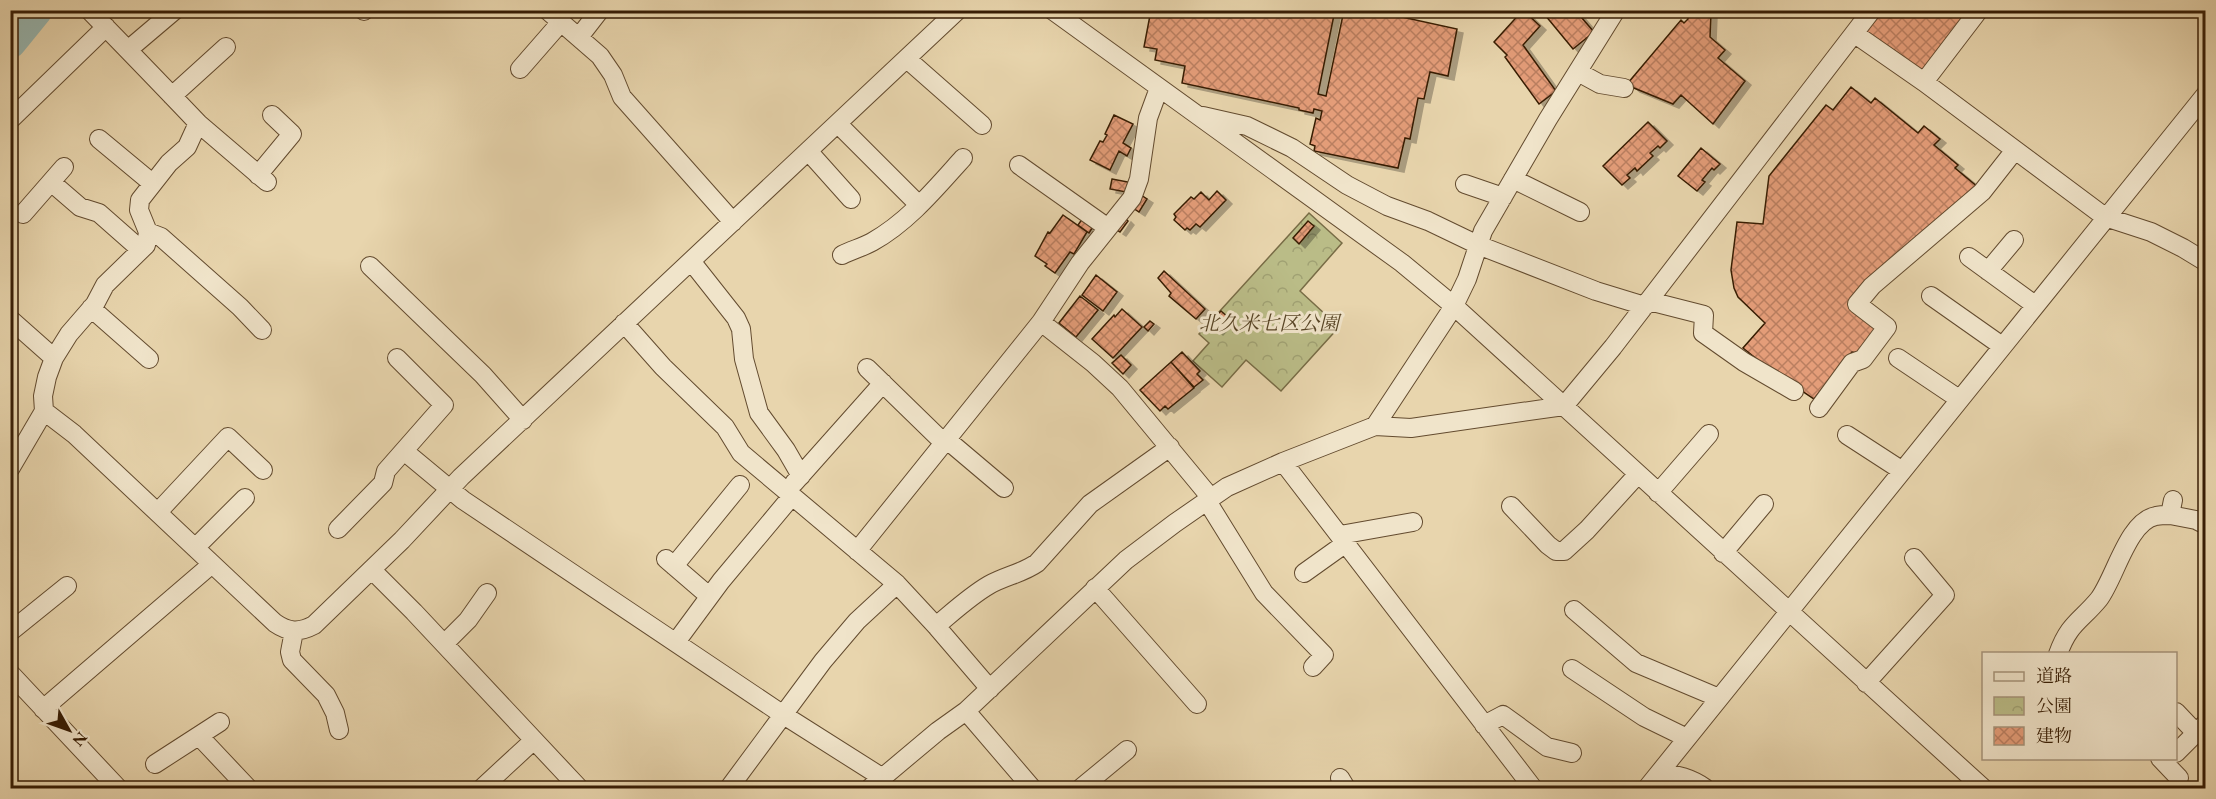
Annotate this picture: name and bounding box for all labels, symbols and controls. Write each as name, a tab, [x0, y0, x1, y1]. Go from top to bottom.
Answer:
park label: 北久米七区公園	[1199, 310, 1342, 336]
legend	[1982, 652, 2177, 760]
text: 道路	[2036, 664, 2072, 687]
text: 公園	[2036, 694, 2072, 717]
north arrow	[39, 700, 99, 760]
text: 建物	[2036, 724, 2072, 747]
text: N	[68, 728, 92, 751]

